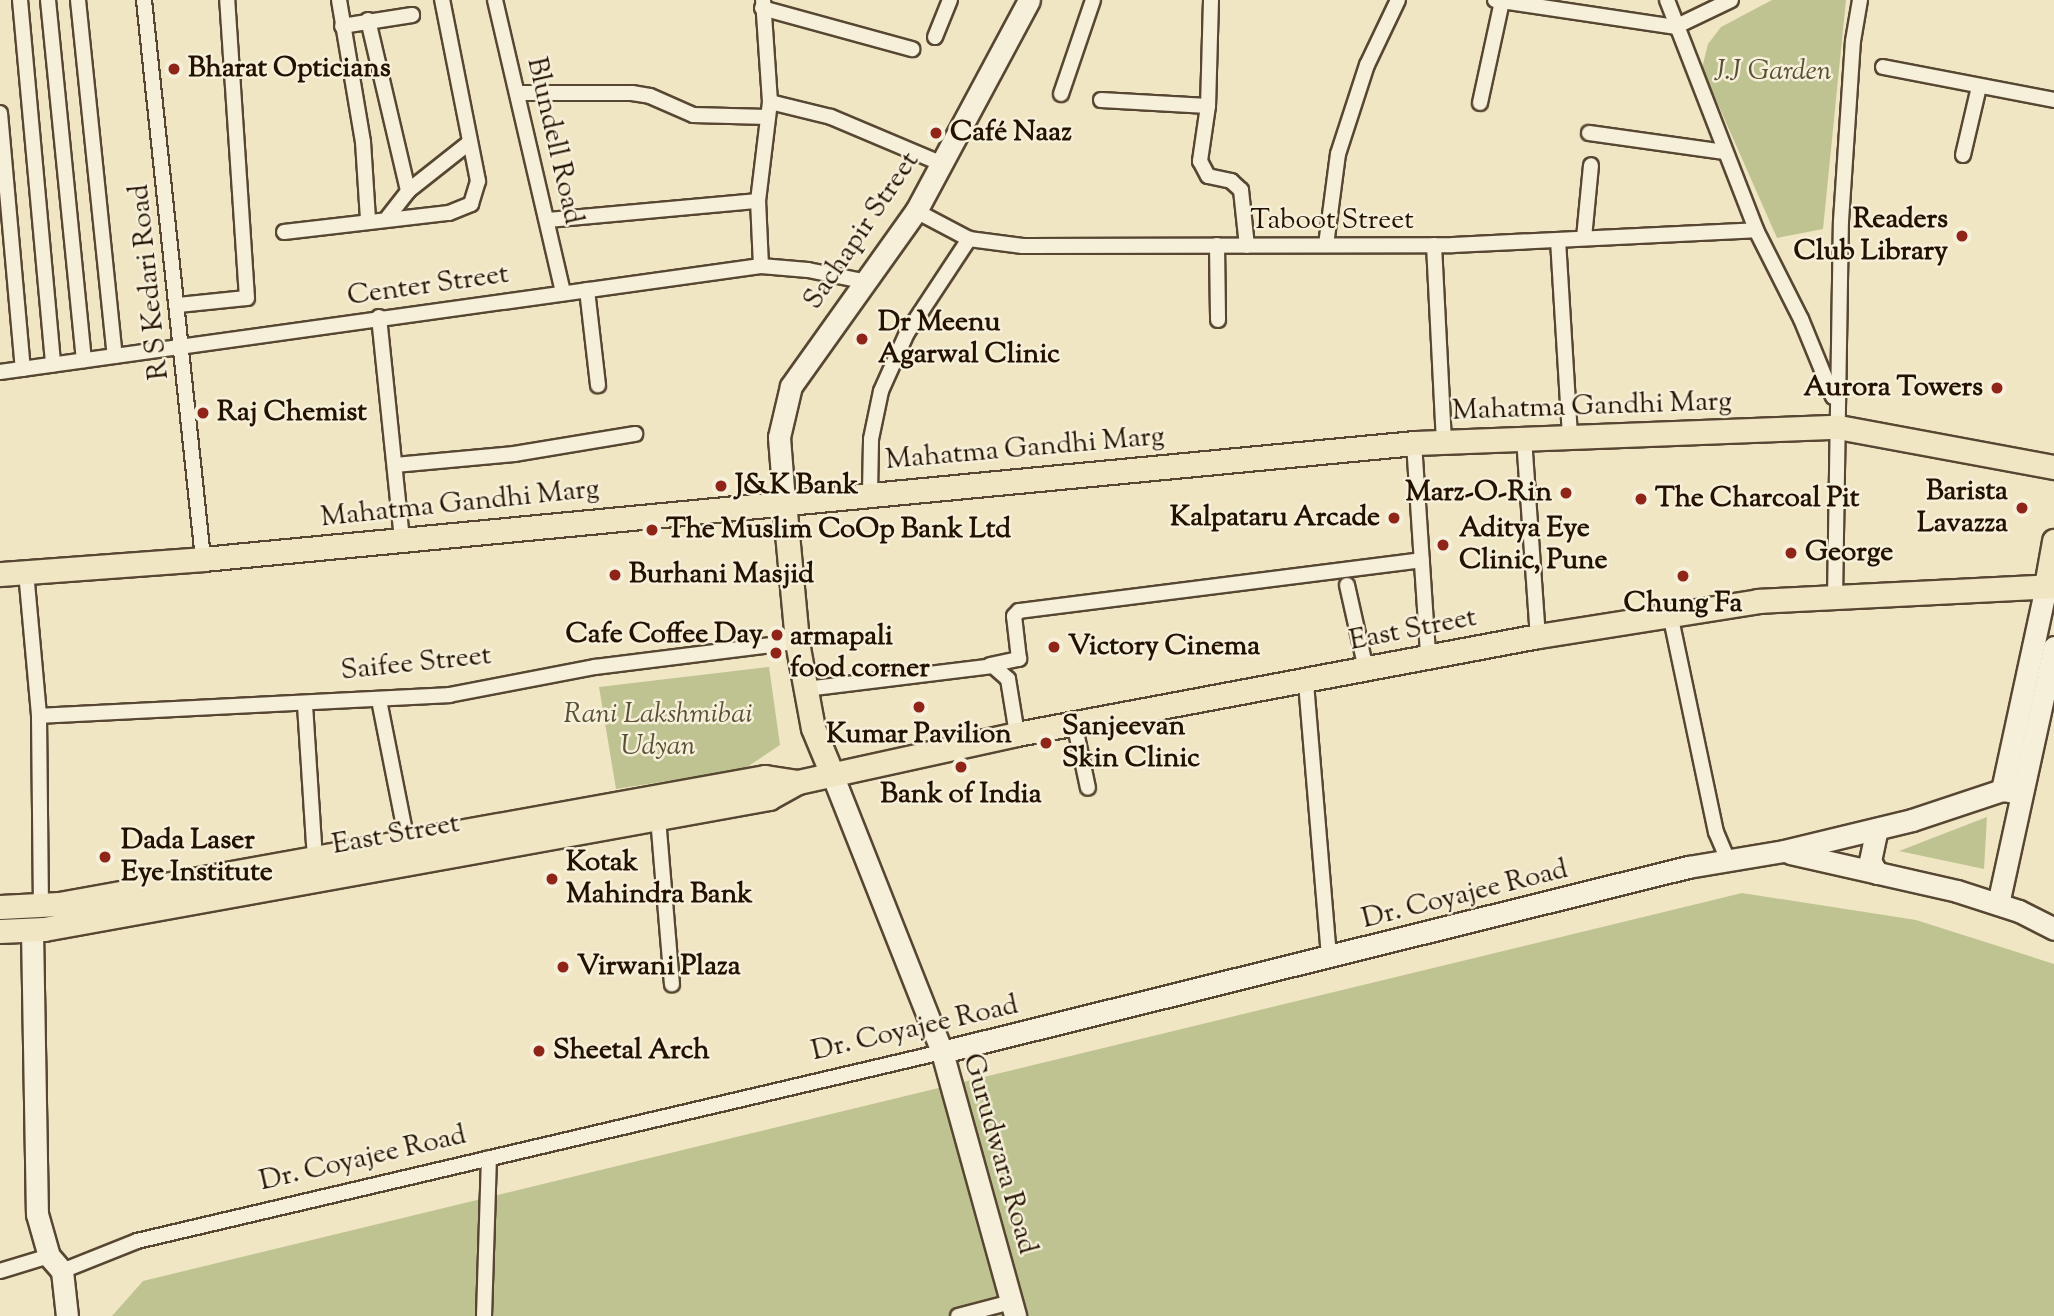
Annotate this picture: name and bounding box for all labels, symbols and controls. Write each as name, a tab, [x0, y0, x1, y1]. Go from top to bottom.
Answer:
place label: Bharat Opticians	[188, 52, 391, 86]
street label: Blundell Road	[518, 54, 590, 228]
park label: J.J Garden	[1715, 55, 1831, 89]
marker: Bharat Opticians	[166, 61, 182, 77]
place label: Café Naaz	[950, 116, 1072, 150]
marker: Café Naaz	[928, 125, 944, 141]
street label: Sachapir Street	[797, 146, 927, 316]
street label: R S Kedari Road	[123, 183, 177, 381]
place label: Readers Club Library	[1793, 203, 1948, 269]
street label: Taboot Street	[1250, 204, 1414, 238]
marker: Readers Club Library	[1954, 228, 1970, 244]
street label: Center Street	[345, 258, 511, 314]
place label: Dr Meenu Agarwal Clinic	[878, 306, 1060, 372]
marker: Dr Meenu Agarwal Clinic	[852, 329, 872, 349]
place label: Aurora Towers	[1803, 371, 1983, 405]
marker: Aurora Towers	[1989, 380, 2005, 396]
street label: Mahatma Gandhi Marg	[1452, 385, 1732, 429]
place label: Raj Chemist	[217, 396, 367, 430]
marker: Raj Chemist	[195, 405, 211, 421]
street label: Mahatma Gandhi Marg	[884, 420, 1166, 478]
place label: J&K Bank	[735, 469, 858, 503]
street label: Mahatma Gandhi Marg	[319, 473, 601, 535]
place label: Barista Lavazza	[1917, 475, 2008, 541]
place label: Marz-O-Rin	[1405, 476, 1552, 510]
marker: J&K Bank	[713, 478, 729, 494]
place label: The Charcoal Pit	[1655, 482, 1859, 516]
marker: Marz-O-Rin	[1558, 485, 1574, 501]
marker: The Charcoal Pit	[1633, 491, 1649, 507]
marker: Barista Lavazza	[2014, 500, 2030, 516]
place label: Kalpataru Arcade	[1170, 501, 1380, 535]
marker: Kalpataru Arcade	[1386, 510, 1402, 526]
place label: Aditya Eye Clinic, Pune	[1459, 512, 1607, 578]
place label: The Muslim CoOp Bank Ltd	[666, 513, 1011, 547]
marker: The Muslim CoOp Bank Ltd	[644, 522, 660, 538]
marker: Aditya Eye Clinic, Pune	[1433, 535, 1453, 555]
place label: George	[1805, 536, 1893, 570]
marker: George	[1783, 545, 1799, 561]
place label: Burhani Masjid	[629, 558, 814, 592]
marker: Burhani Masjid	[607, 567, 623, 583]
marker: Chung Fa	[1675, 568, 1691, 584]
place label: Chung Fa	[1624, 587, 1742, 621]
street label: East Street	[1347, 601, 1479, 659]
place label: Cafe Coffee Day	[566, 618, 763, 652]
place label: armapali food corner	[790, 620, 930, 686]
marker: Cafe Coffee Day	[769, 627, 785, 643]
place label: Victory Cinema	[1068, 630, 1260, 664]
street label: Saifee Street	[339, 639, 493, 689]
marker: Victory Cinema	[1046, 639, 1062, 655]
marker: armapali food corner	[768, 645, 784, 661]
park label: Rani Lakshmibai Udyan	[564, 698, 752, 764]
marker: Kumar Pavilion	[911, 699, 927, 715]
place label: Sanjeevan Skin Clinic	[1062, 710, 1200, 776]
place label: Kumar Pavilion	[826, 718, 1012, 752]
marker: Sanjeevan Skin Clinic	[1036, 733, 1056, 753]
marker: Bank of India	[953, 759, 969, 775]
place label: Bank of India	[880, 778, 1042, 812]
street label: East Street	[330, 807, 462, 863]
place label: Dada Laser Eye Institute	[121, 824, 273, 890]
place label: Kotak Mahindra Bank	[566, 846, 753, 912]
marker: Dada Laser Eye Institute	[95, 847, 115, 867]
street label: Dr. Coyajee Road	[1359, 853, 1571, 937]
marker: Kotak Mahindra Bank	[544, 871, 560, 887]
place label: Virwani Plaza	[577, 950, 741, 984]
marker: Virwani Plaza	[555, 959, 571, 975]
street label: Dr. Coyajee Road	[808, 989, 1022, 1069]
place label: Sheetal Arch	[553, 1034, 710, 1068]
marker: Sheetal Arch	[531, 1043, 547, 1059]
street label: Gurudwara Road	[954, 1050, 1044, 1258]
street label: Dr. Coyajee Road	[256, 1119, 470, 1199]

